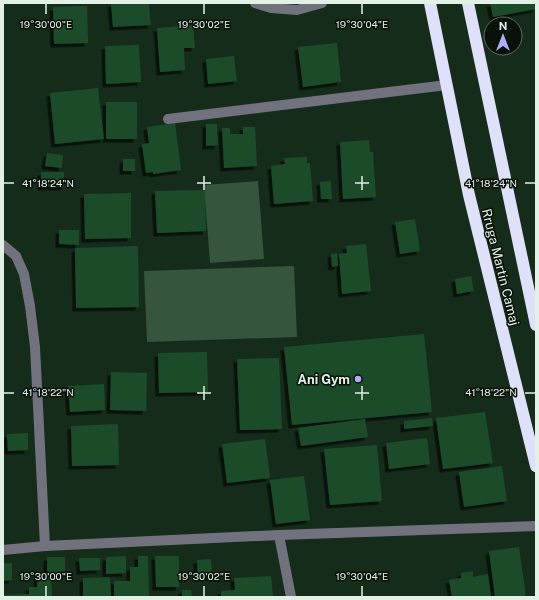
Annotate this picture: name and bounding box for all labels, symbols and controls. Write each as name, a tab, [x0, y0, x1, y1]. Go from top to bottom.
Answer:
north arrow	[483, 16, 523, 56]
text: 19°30'00"E	[20, 18, 72, 30]
text: 19°30'02"E	[178, 18, 230, 30]
text: 19°30'04"E	[336, 18, 388, 30]
text: N	[499, 20, 507, 32]
text: 41°18'24"N	[22, 177, 74, 189]
text: 41°18'24"N	[465, 177, 517, 189]
street label: Rruga Martin Camaj	[479, 207, 522, 327]
place label: Ani Gym	[298, 372, 350, 387]
marker: Ani Gym	[353, 374, 363, 384]
text: 41°18'22"N	[22, 386, 74, 398]
text: 41°18'22"N	[465, 386, 517, 398]
text: 19°30'00"E	[20, 570, 72, 582]
text: 19°30'02"E	[178, 570, 230, 582]
text: 19°30'04"E	[336, 570, 388, 582]

